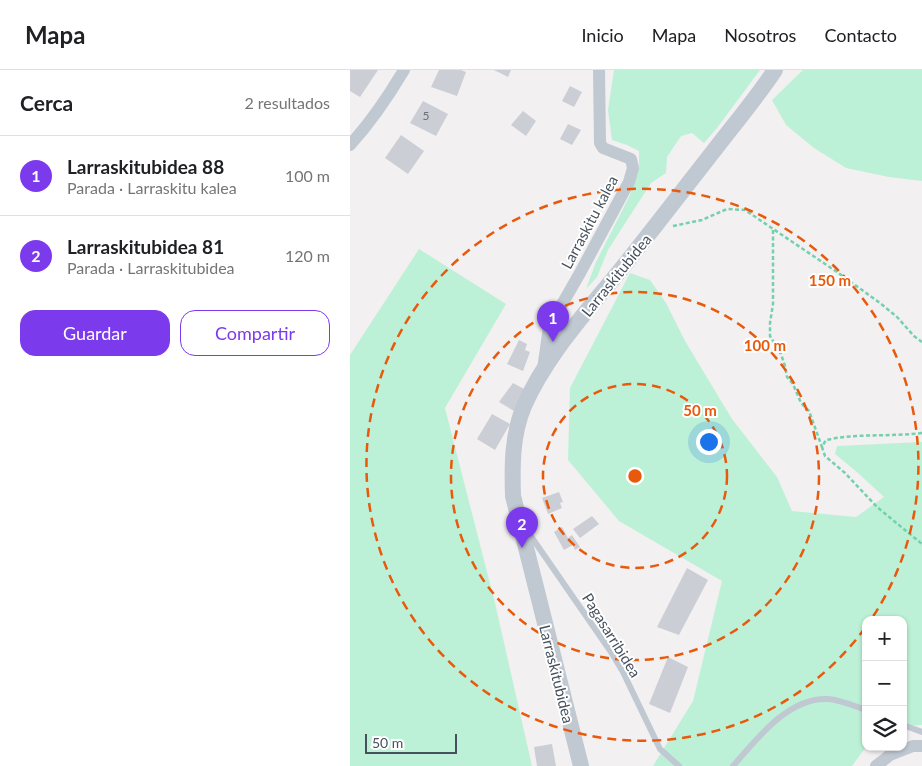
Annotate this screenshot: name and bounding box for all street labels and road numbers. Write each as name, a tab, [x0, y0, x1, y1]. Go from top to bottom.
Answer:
street label: Larraskitu kalea	[557, 172, 621, 272]
street label: Larraskitubidea	[577, 230, 655, 320]
street label: Pagasarribidea	[579, 590, 645, 680]
street label: Larraskitubidea	[536, 623, 578, 725]

